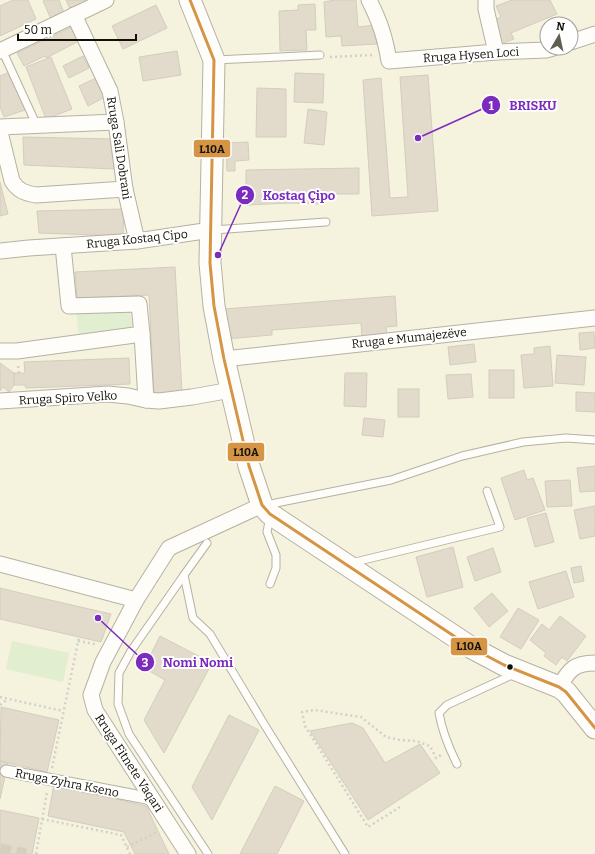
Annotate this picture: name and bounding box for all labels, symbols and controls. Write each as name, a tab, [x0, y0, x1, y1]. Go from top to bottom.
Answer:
scale bar	[18, 16, 136, 42]
north arrow	[539, 16, 579, 56]
text: N	[555, 20, 566, 34]
text: 50 m	[24, 23, 53, 37]
street label: Rruga Hysen Loci	[422, 45, 520, 65]
callout: BRISKU	[481, 93, 565, 118]
street label: Rruga Sali Dobrani	[104, 96, 134, 201]
text: BRISKU	[509, 98, 557, 113]
text: 1	[488, 99, 494, 113]
line badge: L10A	[193, 139, 231, 158]
text: L10A	[199, 143, 225, 156]
callout: Kostaq Çipo	[235, 183, 343, 208]
text: 2	[242, 188, 249, 202]
text: Kostaq Çipo	[263, 188, 336, 203]
street label: Rruga Kostaq Cipo	[86, 227, 188, 251]
street label: Rruga e Mumajezëve	[351, 325, 467, 351]
street label: Rruga Spiro Velko	[18, 388, 118, 408]
line badge: L10A	[227, 442, 265, 462]
text: L10A	[233, 446, 259, 459]
line badge: L10A	[450, 637, 488, 656]
text: L10A	[456, 640, 482, 653]
callout: Nomi Nomi	[135, 650, 241, 675]
text: Nomi Nomi	[163, 655, 233, 670]
text: 3	[142, 656, 149, 670]
unlabelled marker	[505, 662, 515, 672]
street label: Rruga Fitnete Vaqari	[92, 711, 166, 815]
street label: Rruga Zyhra Kseno	[14, 766, 120, 800]

